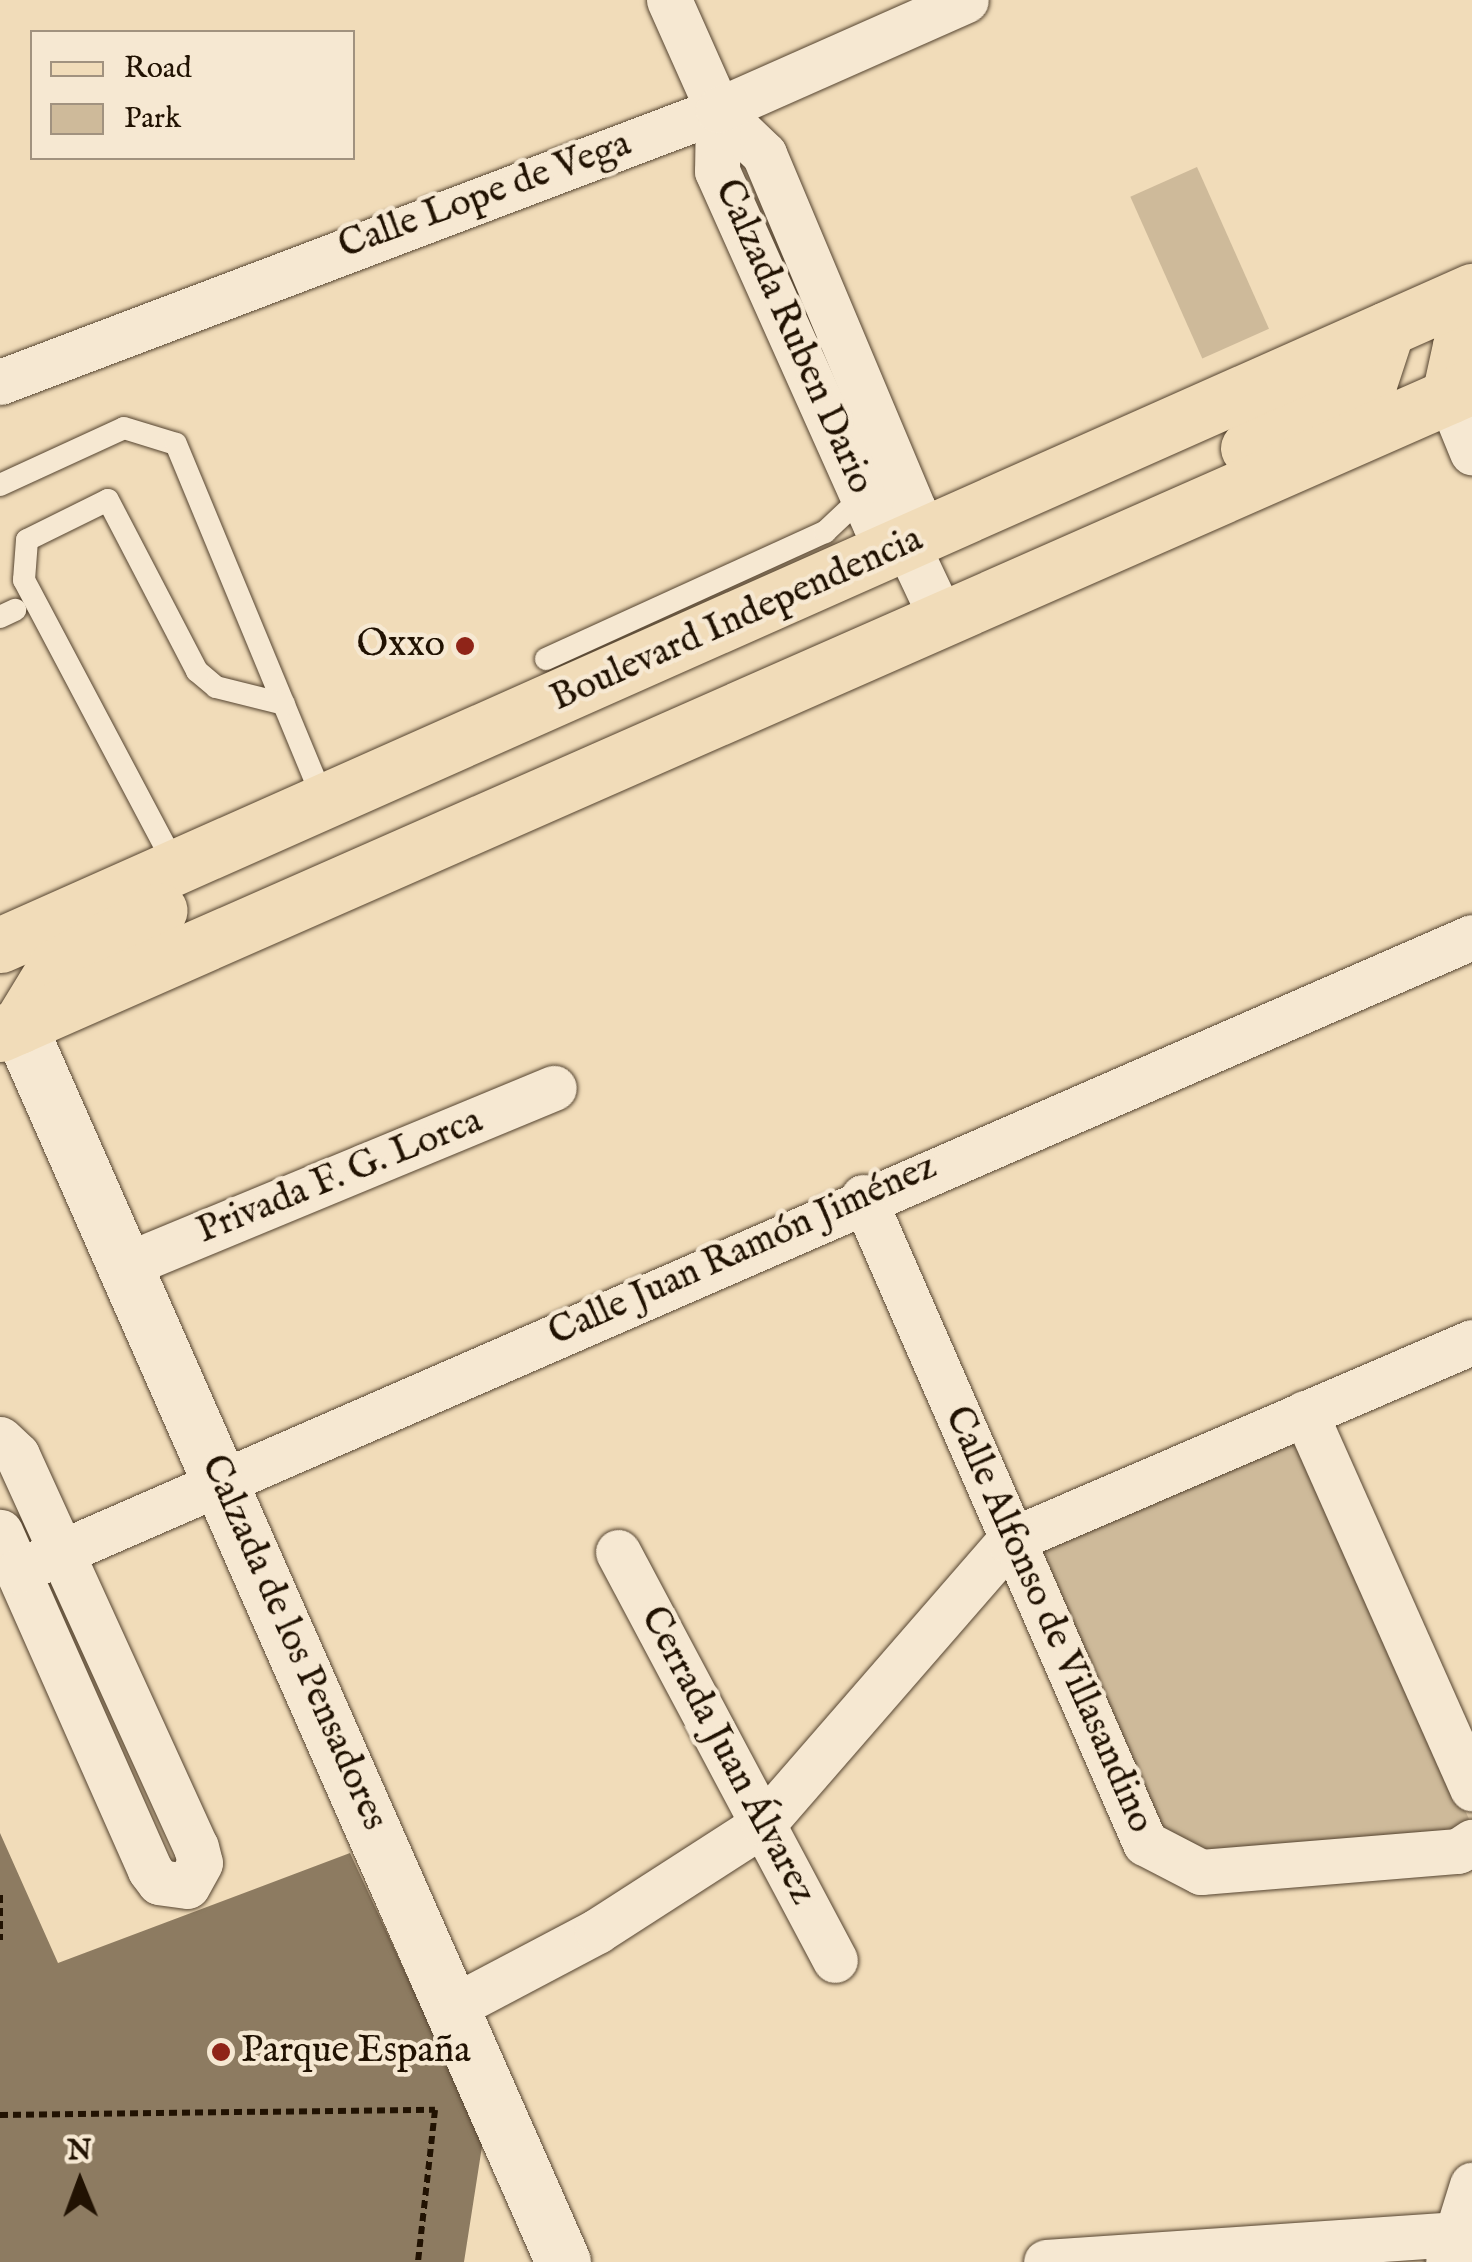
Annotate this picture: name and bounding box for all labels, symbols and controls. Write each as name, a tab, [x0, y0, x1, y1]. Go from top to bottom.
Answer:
legend	[30, 30, 355, 160]
text: Road	[124, 50, 192, 88]
text: Park	[124, 100, 181, 138]
street label: Calle Lope de Vega	[333, 122, 637, 270]
street label: Calzada Ruben Dario	[703, 173, 883, 501]
street label: Boulevard Independencia	[544, 517, 930, 723]
place label: Oxxo	[357, 623, 445, 669]
marker: Oxxo	[454, 635, 476, 657]
street label: Privada F. G. Lorca	[191, 1099, 489, 1255]
street label: Calle Juan Ramón Jiménez	[542, 1145, 944, 1357]
street label: Calle Alfonso de Villasandino	[933, 1400, 1163, 1840]
street label: Calzada de los Pensadores	[190, 1448, 396, 1838]
street label: Cerrada Juan Álvarez	[629, 1599, 825, 1913]
place label: Parque España	[241, 2029, 471, 2075]
marker: Parque España	[210, 2041, 232, 2063]
north arrow	[30, 2132, 130, 2232]
text: N	[67, 2134, 92, 2169]

